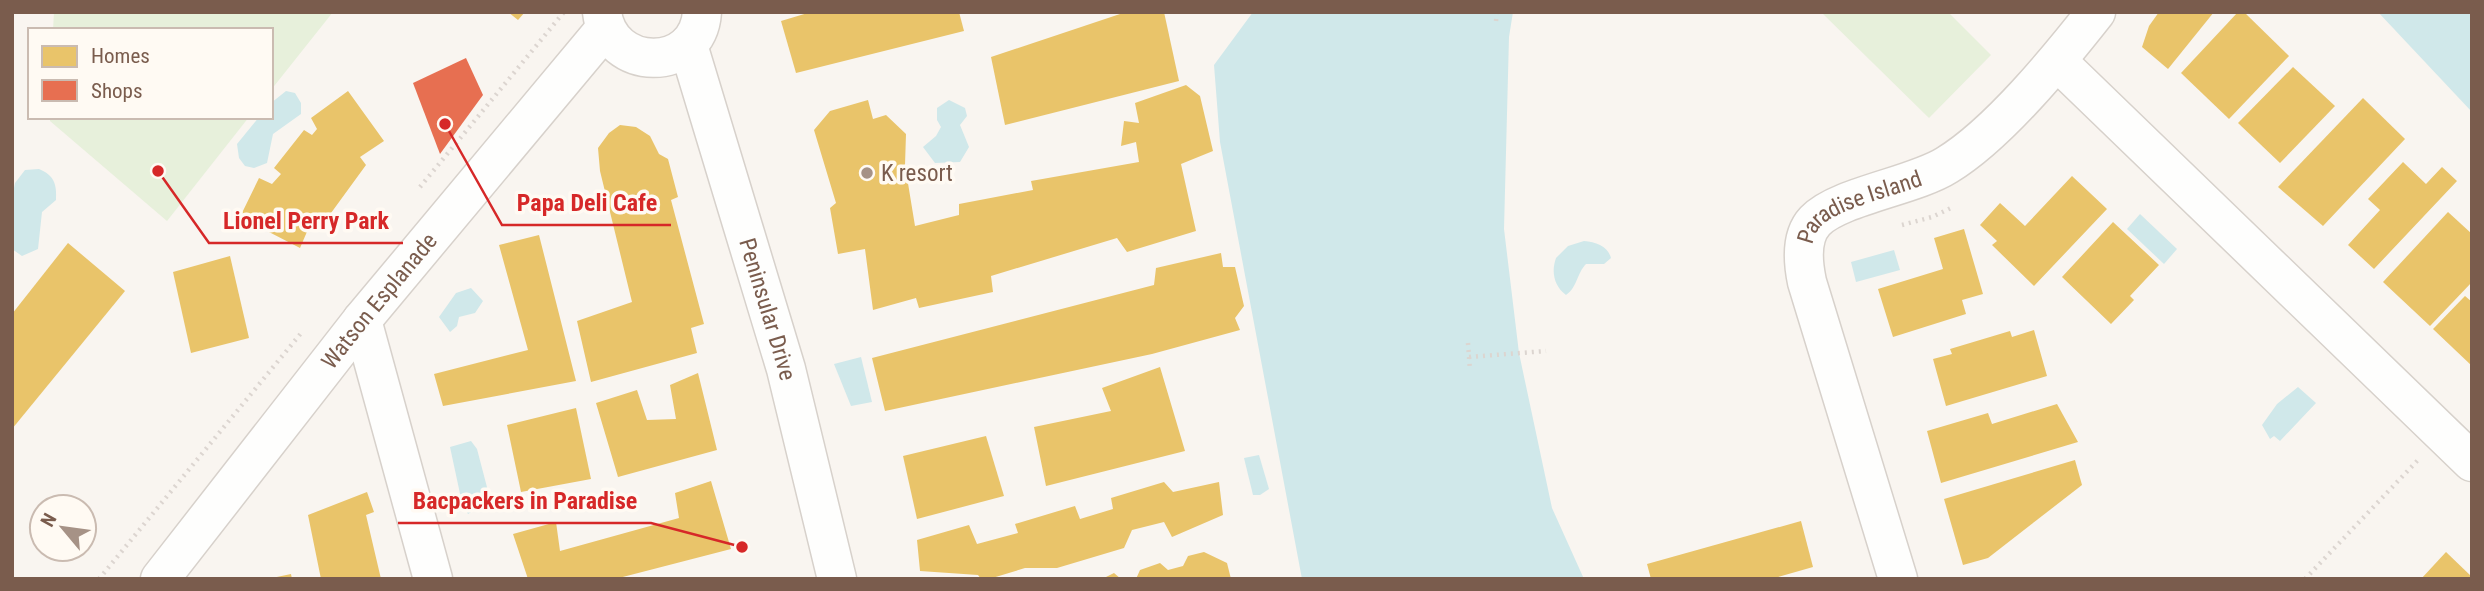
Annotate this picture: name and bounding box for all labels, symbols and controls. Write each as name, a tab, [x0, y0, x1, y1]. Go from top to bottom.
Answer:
legend	[28, 28, 273, 119]
text: Homes	[91, 44, 150, 68]
text: Shops	[91, 79, 143, 103]
place label: K resort	[881, 160, 953, 187]
marker: K resort	[859, 165, 875, 181]
street label: Paradise Island	[1791, 165, 1925, 247]
callout: Papa Deli Cafe	[502, 180, 671, 225]
text: Papa Deli Cafe	[517, 189, 657, 217]
callout: Lionel Perry Park	[209, 198, 403, 243]
text: Lionel Perry Park	[223, 207, 389, 235]
street label: Watson Esplanade	[316, 227, 442, 374]
street label: Peninsular Drive	[734, 235, 802, 383]
callout: Bacpackers in Paradise	[398, 478, 651, 523]
text: Bacpackers in Paradise	[413, 487, 637, 515]
north arrow	[28, 493, 98, 563]
text: N	[36, 509, 61, 531]

